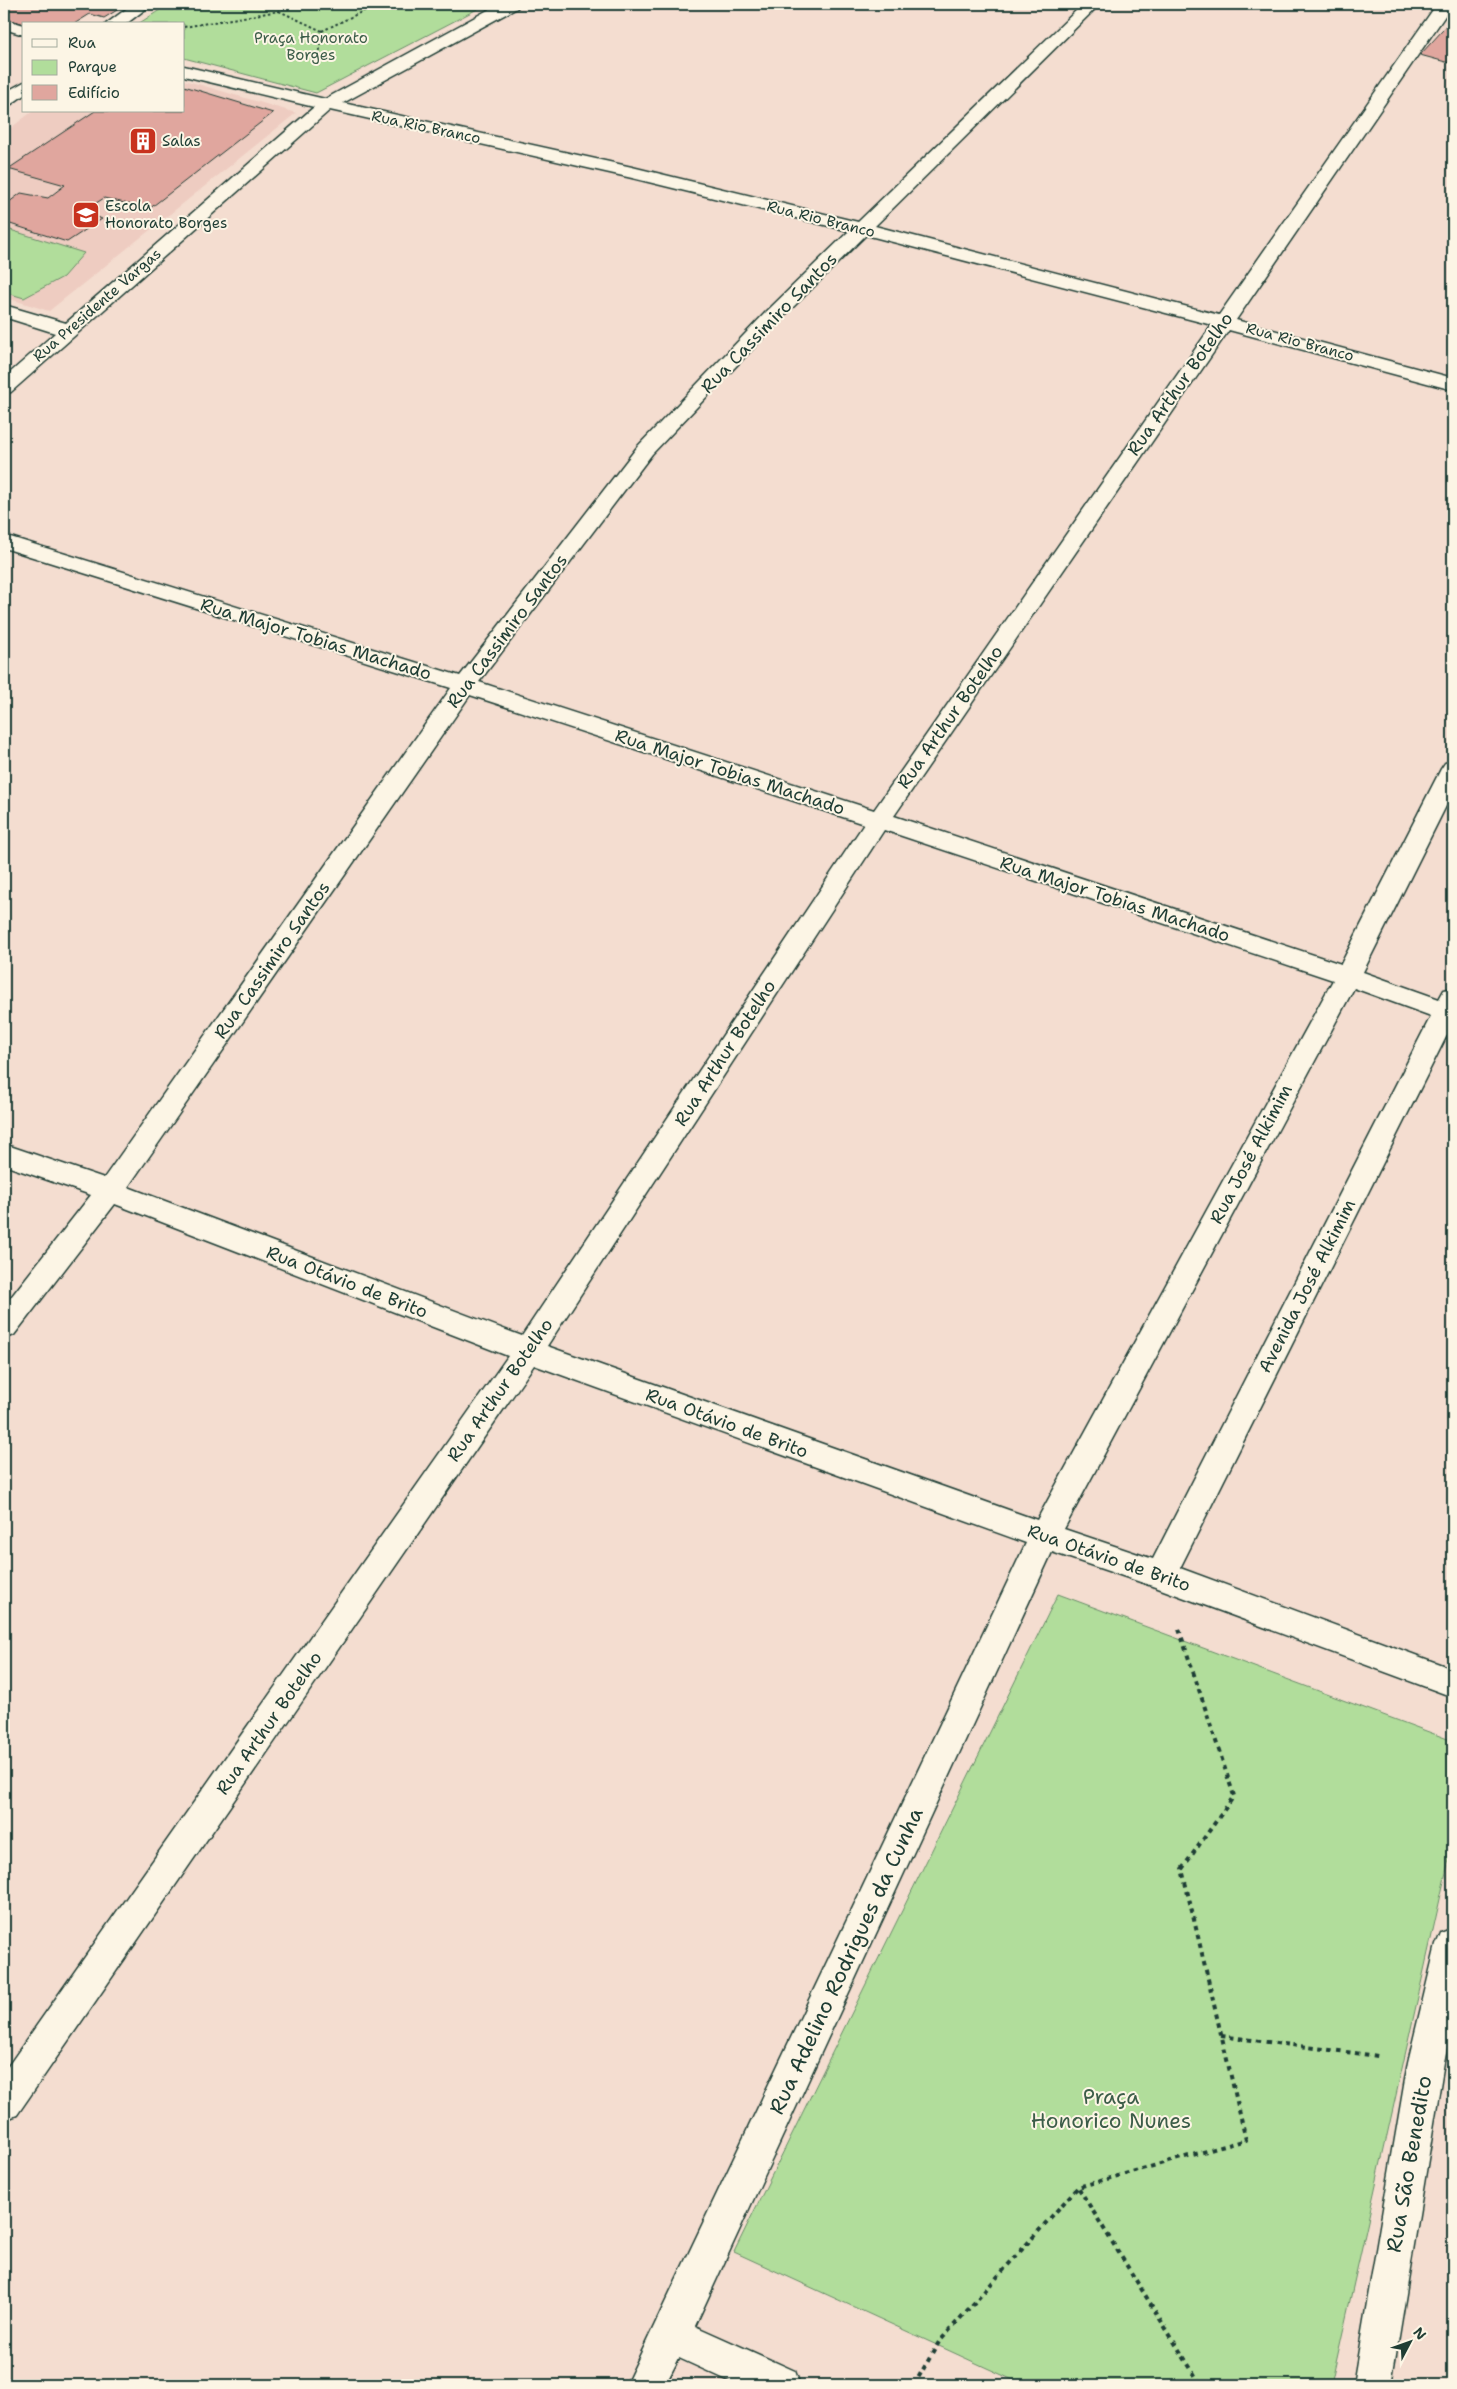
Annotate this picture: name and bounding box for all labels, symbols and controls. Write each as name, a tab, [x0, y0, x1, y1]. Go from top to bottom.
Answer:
legend	[22, 22, 185, 112]
park label: Praça Honorato Borges	[254, 28, 368, 65]
text: Rua	[68, 33, 97, 53]
text: Parque	[68, 57, 117, 77]
text: Edifício	[68, 83, 120, 103]
street label: Rua Rio Branco	[370, 106, 482, 148]
building icon: Salas	[128, 126, 158, 156]
place label: Salas	[162, 131, 201, 151]
place label: Escola Honorato Borges	[105, 196, 227, 233]
street label: Rua Rio Branco	[765, 196, 877, 242]
school or university icon: Escola Honorato Borges	[71, 200, 101, 230]
street label: Rua Presidente Vargas	[29, 244, 165, 366]
street label: Rua Cassimiro Santos	[695, 247, 843, 399]
street label: Rua Arthur Botelho	[1122, 308, 1238, 460]
street label: Rua Rio Branco	[1244, 318, 1356, 366]
street label: Rua Cassimiro Santos	[441, 549, 573, 713]
street label: Rua Major Tobias Machado	[198, 592, 434, 686]
street label: Rua Arthur Botelho	[892, 641, 1008, 793]
street label: Rua Major Tobias Machado	[612, 723, 848, 821]
street label: Rua Major Tobias Machado	[997, 850, 1233, 948]
street label: Rua Cassimiro Santos	[209, 877, 335, 1043]
street label: Rua Arthur Botelho	[669, 975, 781, 1131]
street label: Rua José Alkimim	[1204, 1080, 1298, 1228]
street label: Avenida José Alkimim	[1253, 1195, 1361, 1377]
street label: Rua Otávio de Brito	[263, 1240, 431, 1324]
street label: Rua Arthur Botelho	[442, 1314, 558, 1466]
street label: Rua Otávio de Brito	[643, 1382, 811, 1464]
street label: Rua Otávio de Brito	[1024, 1519, 1194, 1597]
street label: Rua Arthur Botelho	[211, 1647, 327, 1799]
street label: Rua Adelino Rodrigues da Cunha	[762, 1803, 930, 2119]
street label: Rua São Benedito	[1380, 2073, 1438, 2255]
park label: Praça Honorico Nunes	[1031, 2083, 1191, 2135]
north arrow	[1384, 2316, 1434, 2366]
text: N	[1409, 2323, 1430, 2344]

